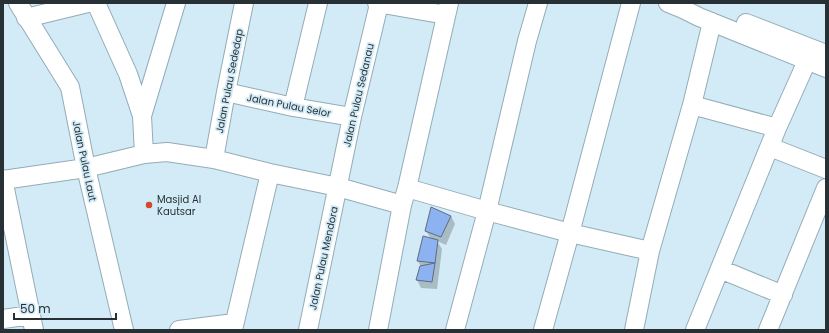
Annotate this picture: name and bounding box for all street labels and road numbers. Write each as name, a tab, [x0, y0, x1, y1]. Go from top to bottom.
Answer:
street label: Jalan Pulau Sededap	[212, 27, 247, 135]
street label: Jalan Pulau Sedanau	[339, 42, 378, 148]
street label: Jalan Pulau Selor	[246, 90, 333, 121]
street label: Jalan Pulau Laut	[69, 119, 100, 203]
street label: Jalan Pulau Mendora	[305, 205, 342, 311]

